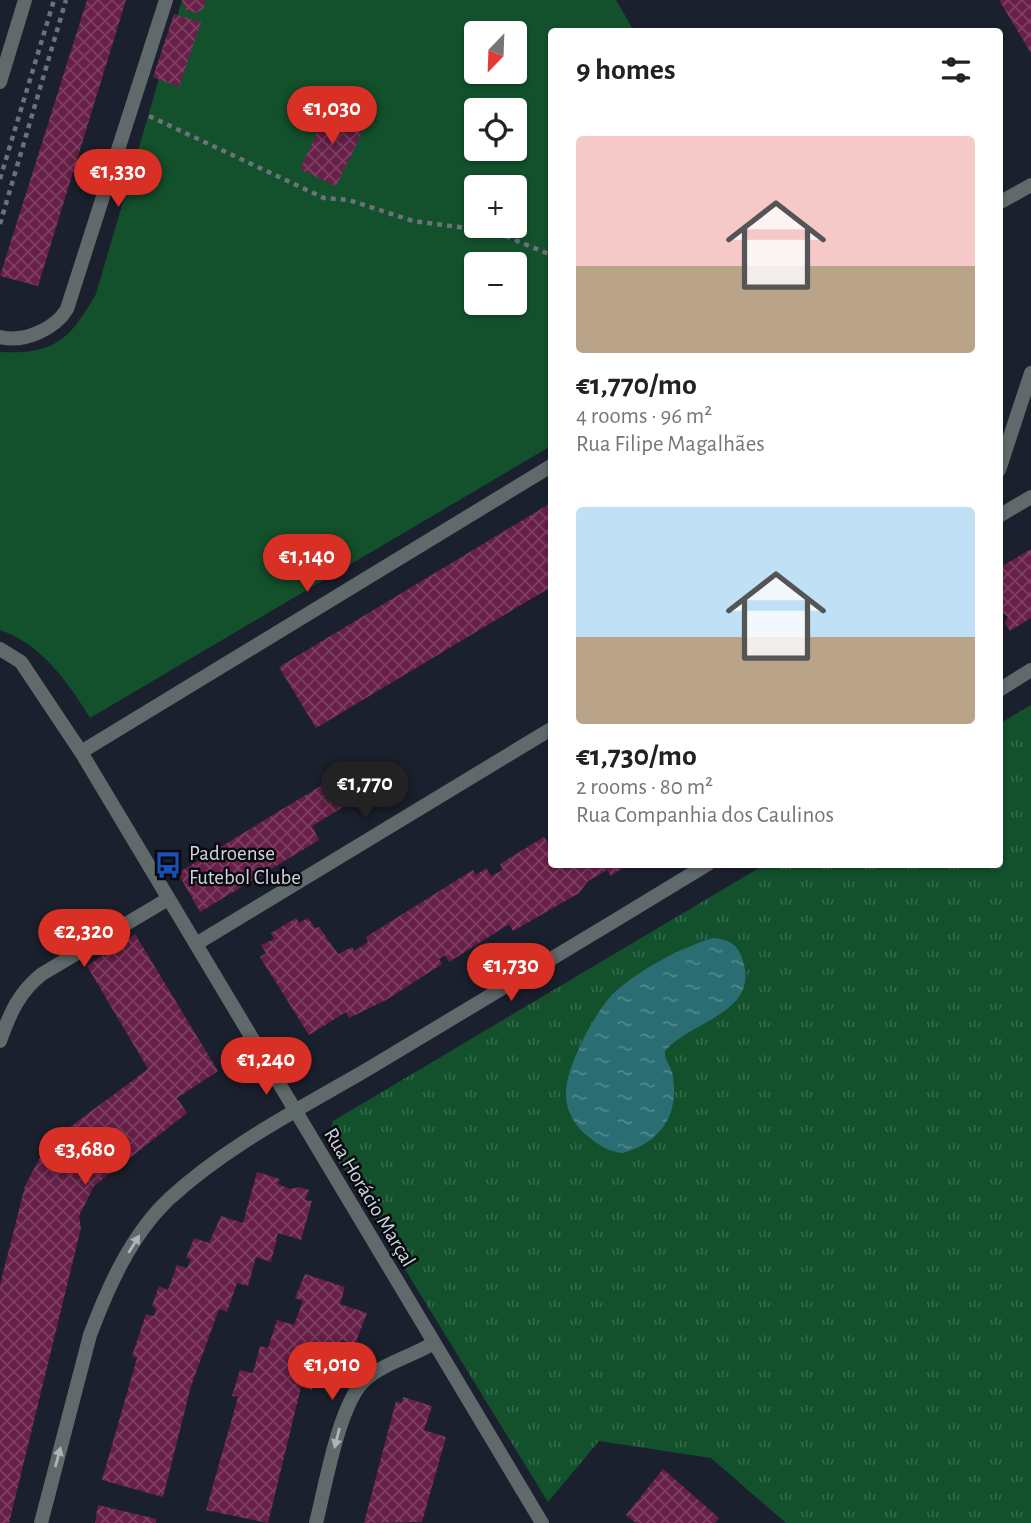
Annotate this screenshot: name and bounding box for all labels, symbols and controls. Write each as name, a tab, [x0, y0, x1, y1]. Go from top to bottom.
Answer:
north arrow	[464, 21, 527, 84]
map controls	[464, 21, 527, 315]
icon: filters	[937, 51, 975, 89]
text: 9 homes	[576, 55, 676, 85]
pin: €1,030	[275, 86, 389, 146]
text: €1,030	[303, 97, 361, 120]
button: locate	[464, 98, 527, 161]
pin: €1,330	[61, 150, 175, 209]
text: €1,330	[90, 160, 146, 183]
button: +	[464, 175, 527, 238]
icon: home	[713, 182, 839, 308]
button: −	[464, 252, 527, 315]
text: €1,770/mo	[576, 370, 697, 400]
text: 4 rooms · 96 m²	[576, 405, 712, 428]
text: Rua Filipe Magalhães	[576, 433, 765, 456]
pin: €1,140	[250, 534, 364, 594]
text: €1,140	[279, 545, 335, 568]
icon: home	[713, 553, 839, 679]
text: €1,730/mo	[576, 741, 697, 771]
pin: €1,770	[308, 762, 422, 821]
text: €1,770	[337, 772, 393, 795]
text: 2 rooms · 80 m²	[576, 776, 713, 799]
text: Rua Companhia dos Caulinos	[576, 804, 834, 827]
place label: Padroense Futebol Clube	[189, 843, 301, 888]
bus stop icon: Padroense Futebol Clube	[153, 850, 183, 880]
pin: €2,320	[27, 909, 141, 969]
text: €2,320	[54, 920, 114, 943]
pin: €1,730	[454, 944, 568, 1003]
text: €1,730	[483, 954, 539, 977]
pin: €1,240	[209, 1038, 323, 1097]
text: €1,240	[237, 1048, 295, 1071]
street label: Rua Horácio Marçal	[320, 1124, 419, 1270]
pin: €3,680	[28, 1128, 142, 1187]
text: €3,680	[55, 1138, 115, 1161]
one-way arrow	[128, 1234, 141, 1254]
pin: €1,010	[275, 1342, 389, 1402]
text: €1,010	[304, 1353, 360, 1376]
one-way arrow	[332, 1427, 343, 1449]
one-way arrow	[53, 1446, 64, 1468]

